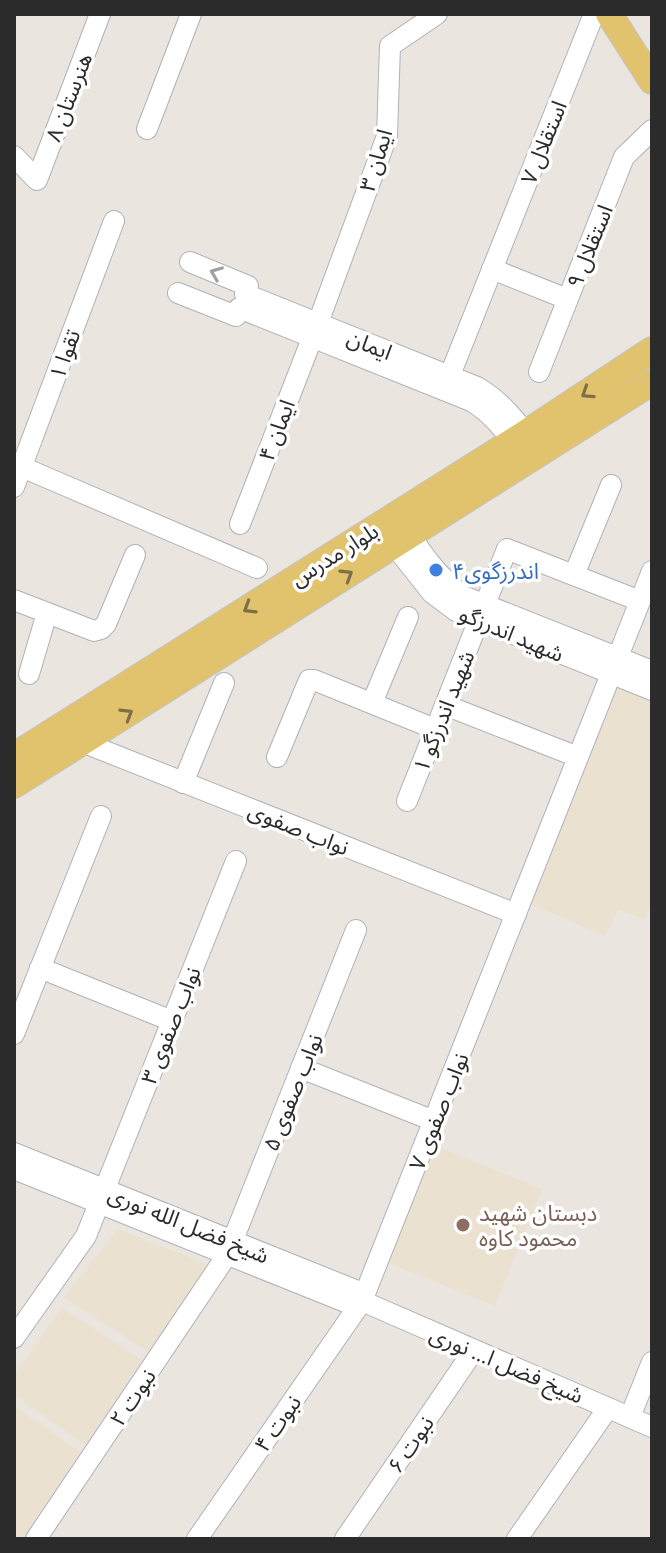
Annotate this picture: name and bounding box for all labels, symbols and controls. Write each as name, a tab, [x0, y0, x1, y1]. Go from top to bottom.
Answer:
street label: هنرستان ۸	[40, 49, 97, 145]
street label: استقلال ۷	[515, 97, 572, 188]
street label: ایمان ۳	[354, 126, 397, 194]
street label: استقلال ۹	[561, 201, 618, 292]
one-way arrow	[210, 266, 224, 283]
street label: ایمان	[344, 324, 396, 365]
street label: تقوا ۱	[44, 326, 85, 382]
one-way arrow	[581, 383, 596, 398]
street label: ایمان ۴	[253, 396, 300, 465]
street label: بلوار مدرس	[286, 517, 383, 592]
place label: اندرزگوی۴	[452, 558, 539, 585]
marker: اندرزگوی۴	[427, 561, 445, 579]
one-way arrow	[338, 569, 353, 584]
one-way arrow	[243, 598, 258, 613]
street label: شهید اندرزگو	[455, 600, 568, 668]
street label: شهید اندرزگو ۱	[407, 647, 481, 776]
one-way arrow	[118, 708, 133, 723]
street label: نواب صفوی	[245, 797, 353, 860]
street label: نواب صفوی ۳	[135, 963, 206, 1088]
street label: نواب صفوی ۵	[257, 1030, 328, 1155]
street label: نواب صفوی ۷	[403, 1049, 474, 1174]
street label: شیخ فضل الله نوری	[103, 1180, 273, 1272]
place label: دبستان شهید محمود کاوه	[479, 1200, 597, 1251]
marker: دبستان شهید محمود کاوه	[454, 1216, 472, 1234]
street label: شیخ فضل ا... نوری	[425, 1320, 587, 1412]
street label: نبوت ۲	[104, 1364, 161, 1431]
street label: نبوت ۴	[249, 1390, 306, 1457]
street label: نبوت ۶	[382, 1411, 439, 1478]

